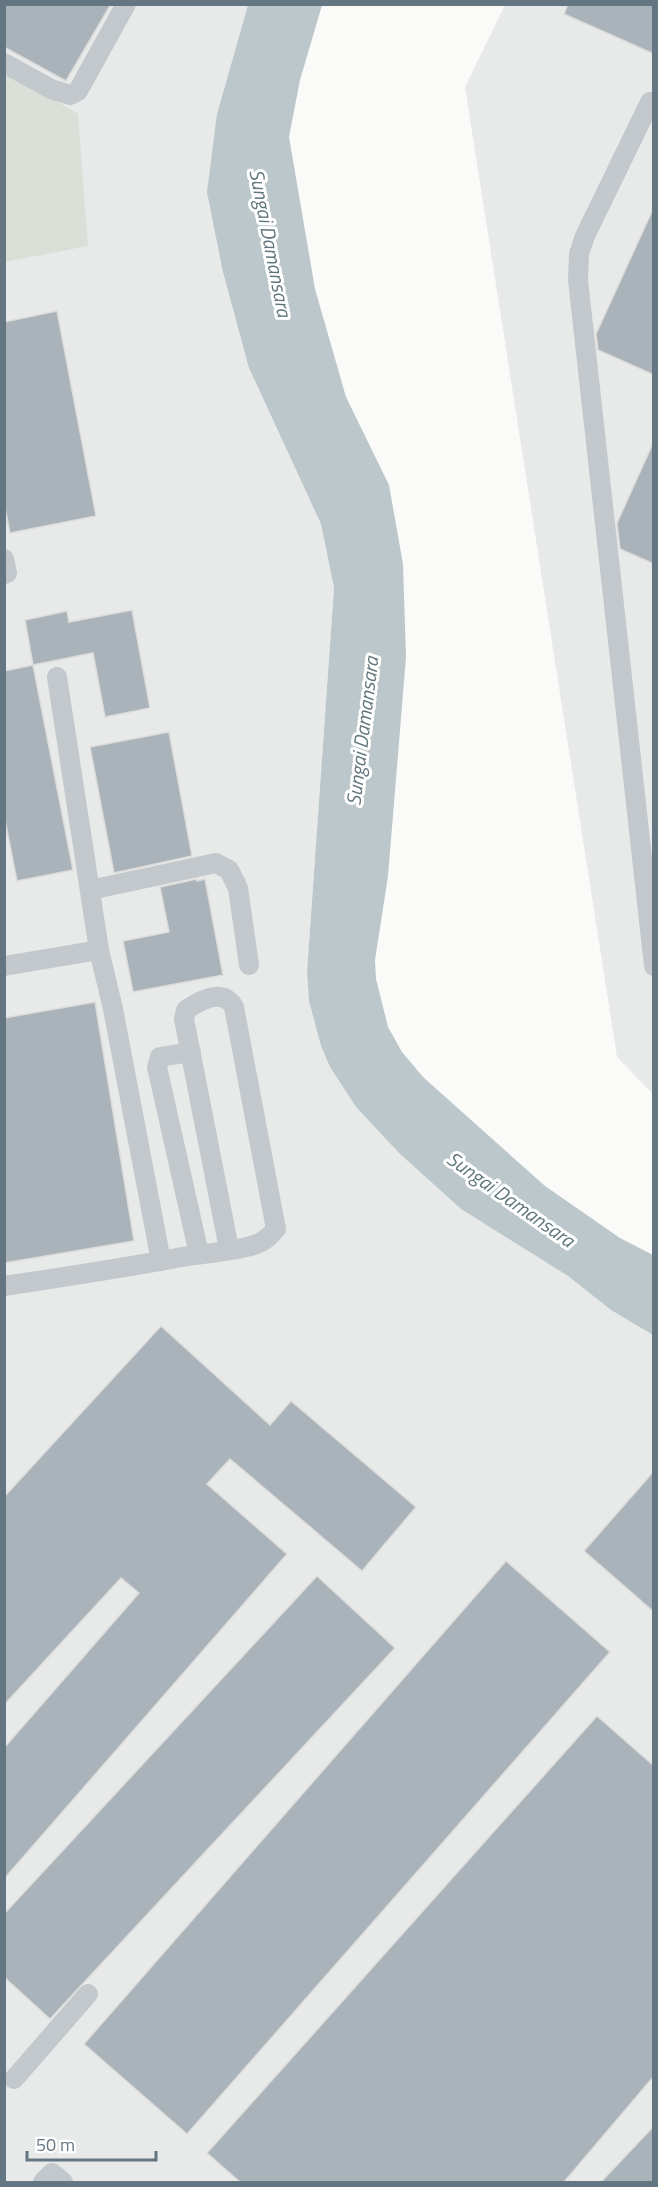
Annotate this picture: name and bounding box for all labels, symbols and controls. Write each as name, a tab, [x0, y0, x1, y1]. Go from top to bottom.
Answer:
water label: Sungai Damansara	[241, 166, 301, 321]
water label: Sungai Damansara	[337, 654, 387, 807]
water label: Sungai Damansara	[441, 1143, 582, 1255]
scale bar	[27, 2124, 156, 2162]
text: 50 m	[36, 2131, 75, 2158]

